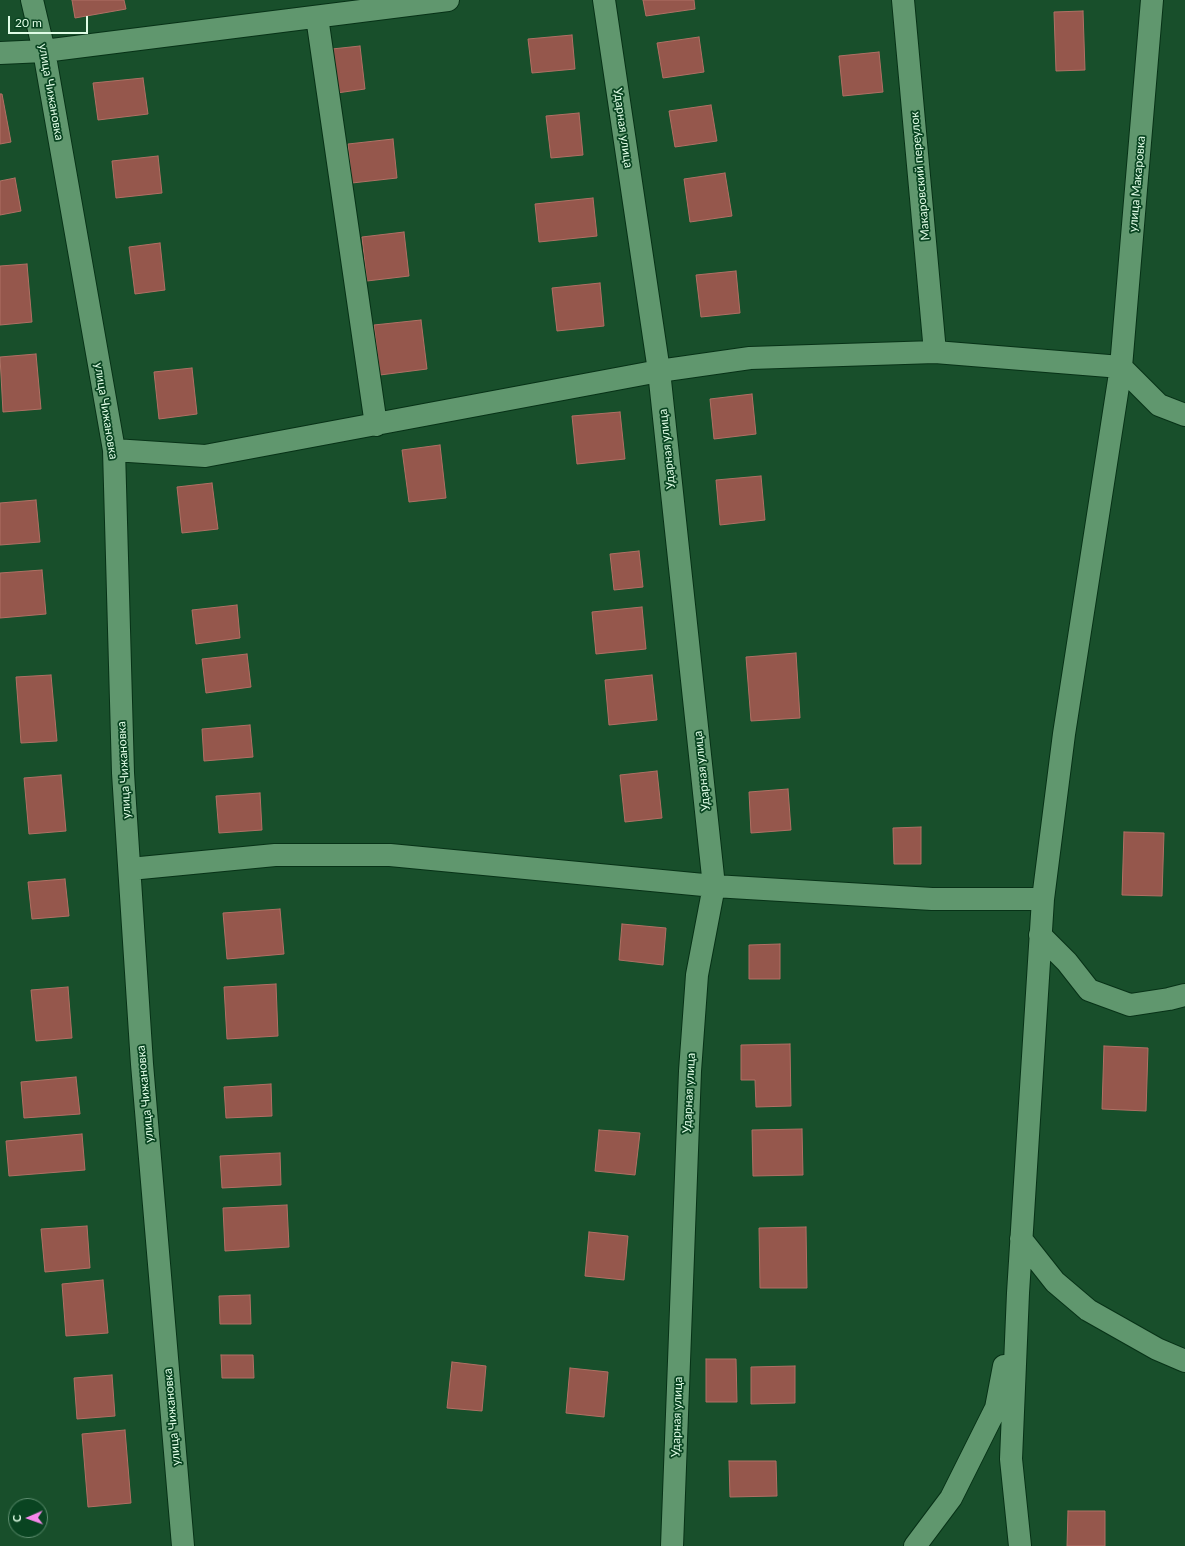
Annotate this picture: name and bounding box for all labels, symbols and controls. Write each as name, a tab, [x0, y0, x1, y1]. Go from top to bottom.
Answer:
scale bar	[10, 8, 90, 34]
text: 20 m	[15, 15, 42, 30]
street label: улица Чижановка	[35, 43, 67, 141]
street label: Ударная улица	[610, 87, 636, 169]
street label: Макаровский переулок	[907, 111, 933, 241]
street label: улица Макаровка	[1126, 135, 1148, 233]
street label: улица Чижановка	[91, 362, 121, 460]
street label: Ударная улица	[656, 408, 678, 490]
street label: улица Чижановка	[114, 721, 134, 819]
street label: Ударная улица	[691, 730, 713, 812]
street label: улица Чижановка	[134, 1045, 156, 1143]
street label: Ударная улица	[680, 1052, 698, 1134]
street label: улица Чижановка	[161, 1368, 183, 1466]
street label: Ударная улица	[668, 1377, 686, 1457]
north arrow	[8, 1498, 48, 1538]
text: С	[10, 1515, 23, 1522]

